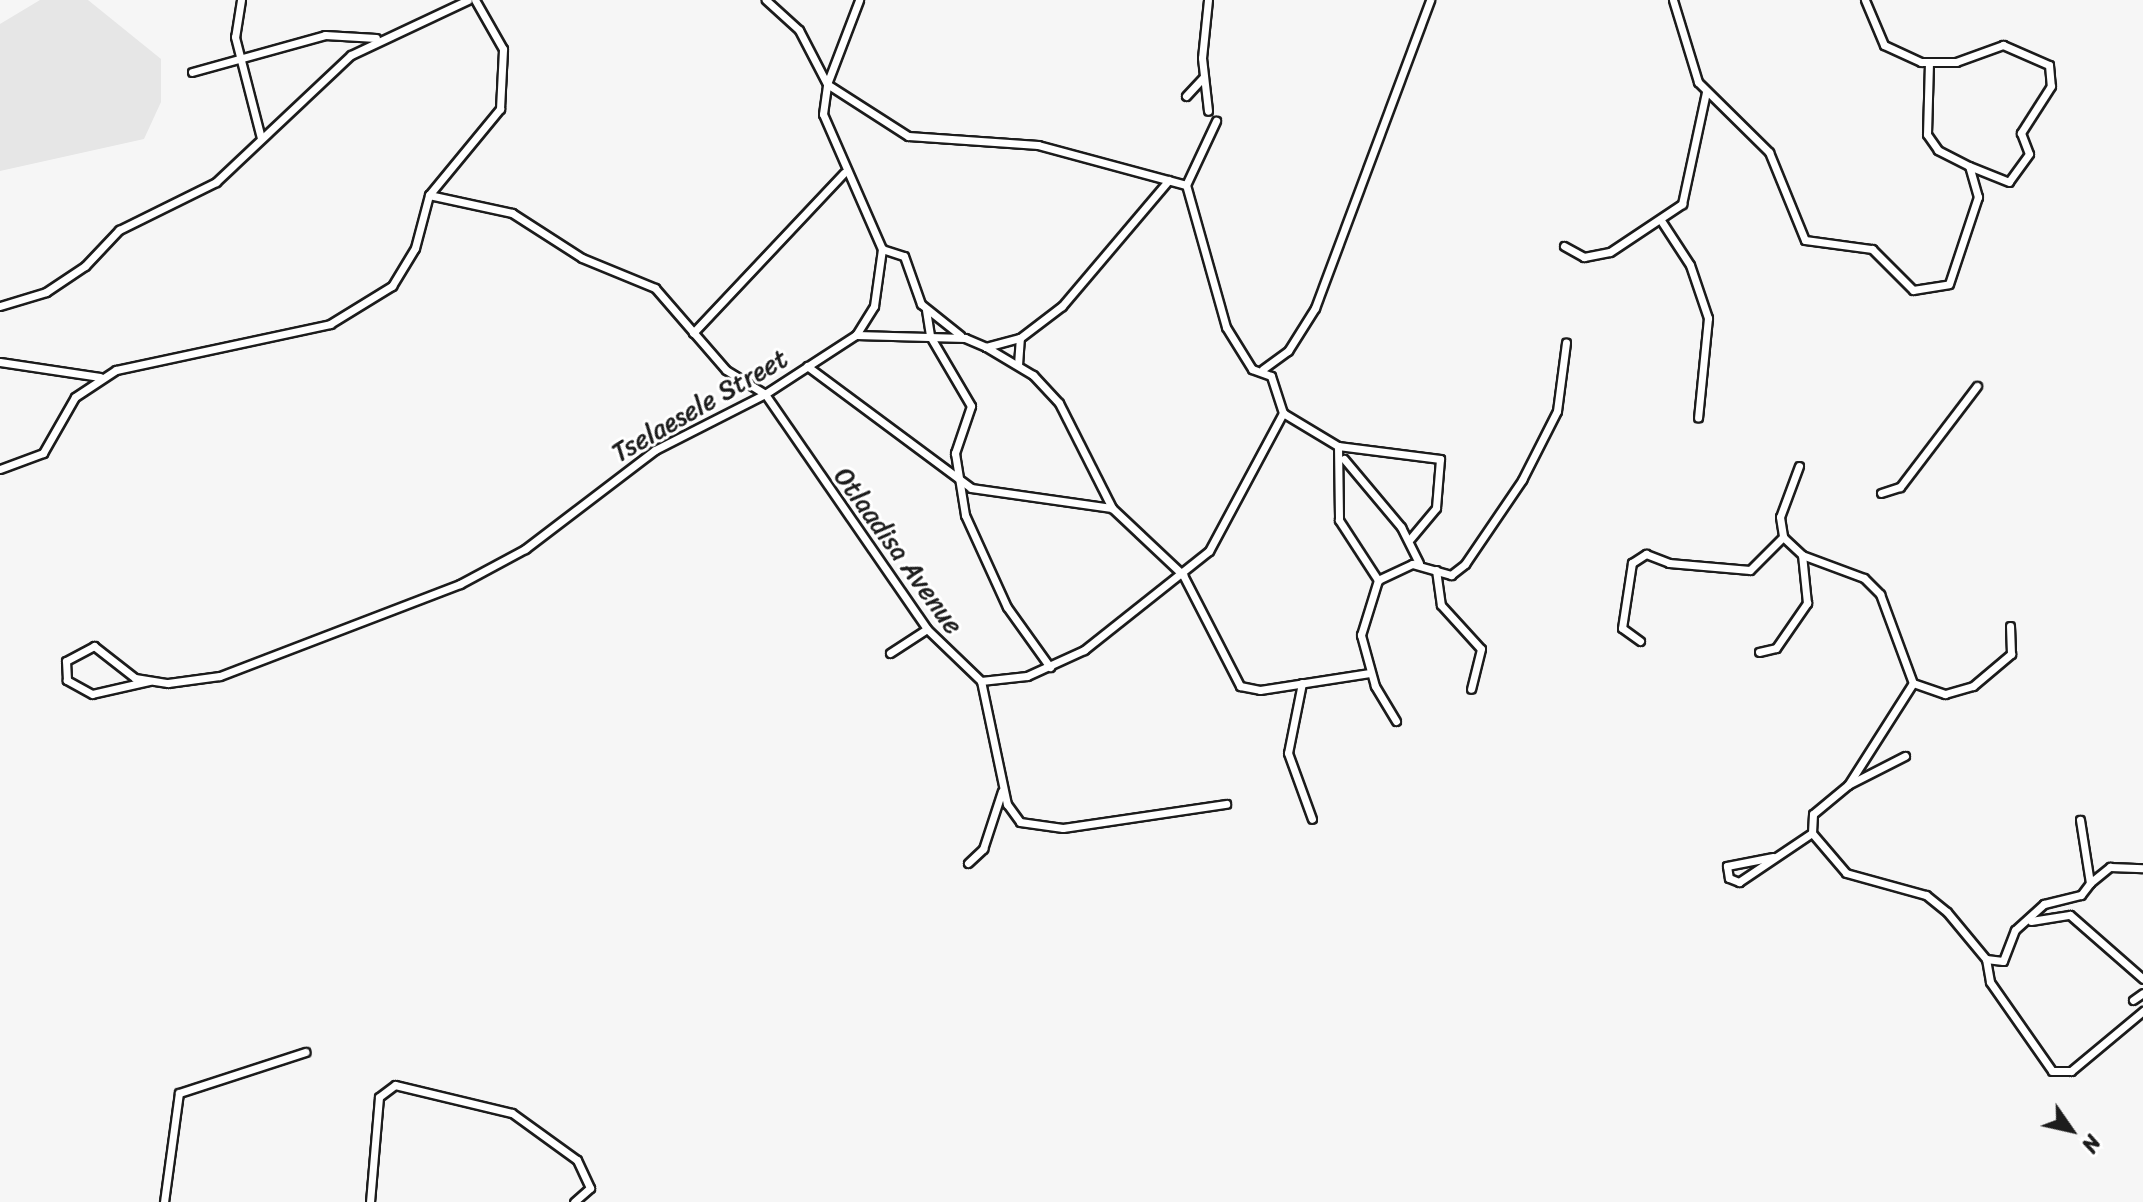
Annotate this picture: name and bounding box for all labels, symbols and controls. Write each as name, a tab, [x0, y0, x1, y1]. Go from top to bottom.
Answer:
street label: Tselaesele Street	[607, 343, 793, 469]
street label: Otlaadisa Avenue	[827, 462, 969, 640]
north arrow	[2031, 1090, 2111, 1170]
text: N	[2071, 1126, 2112, 1161]

